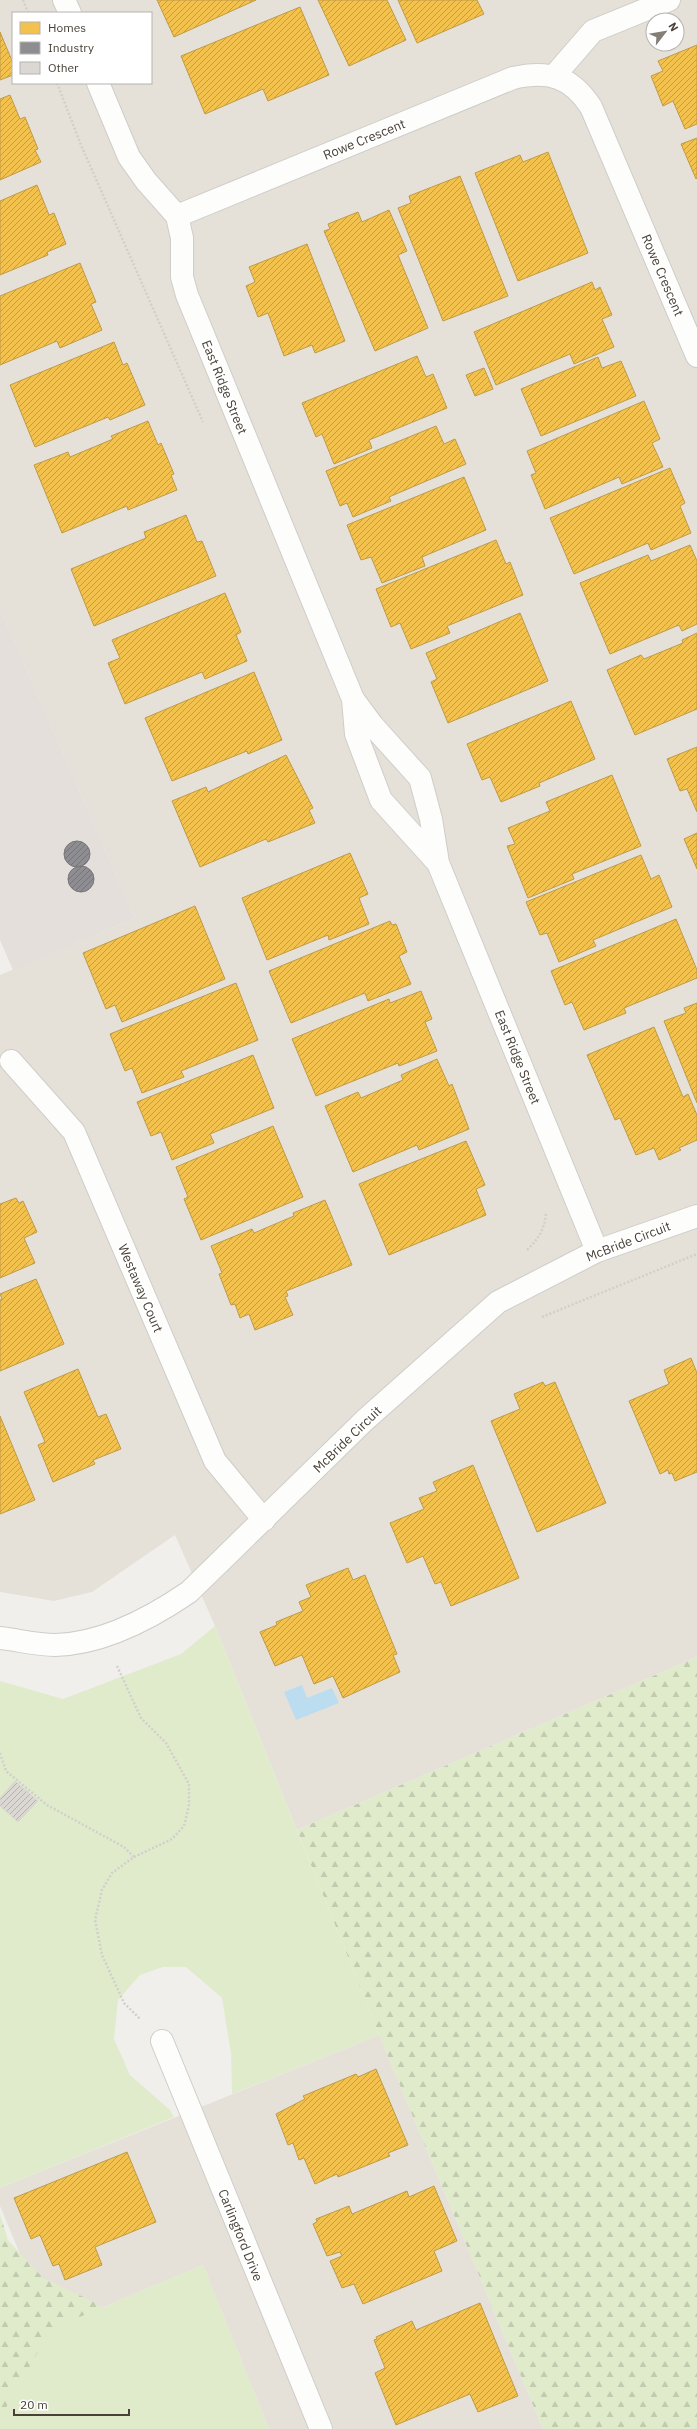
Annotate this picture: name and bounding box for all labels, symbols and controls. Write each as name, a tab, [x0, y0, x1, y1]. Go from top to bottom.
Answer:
legend	[12, 12, 152, 84]
north arrow	[645, 12, 685, 52]
text: Homes	[48, 20, 86, 35]
text: N	[666, 20, 682, 34]
text: Industry	[48, 40, 94, 55]
text: Other	[48, 60, 79, 75]
street label: Rowe Crescent	[321, 115, 408, 164]
street label: Rowe Crescent	[638, 232, 687, 319]
street label: East Ridge Street	[198, 338, 251, 437]
street label: East Ridge Street	[491, 1008, 544, 1107]
street label: McBride Circuit	[584, 1218, 673, 1265]
street label: Westaway Court	[114, 1241, 167, 1335]
street label: McBride Circuit	[309, 1402, 385, 1476]
street label: Carlingford Drive	[214, 2187, 267, 2284]
scale bar	[14, 2391, 129, 2417]
text: 20 m	[20, 2397, 48, 2412]

